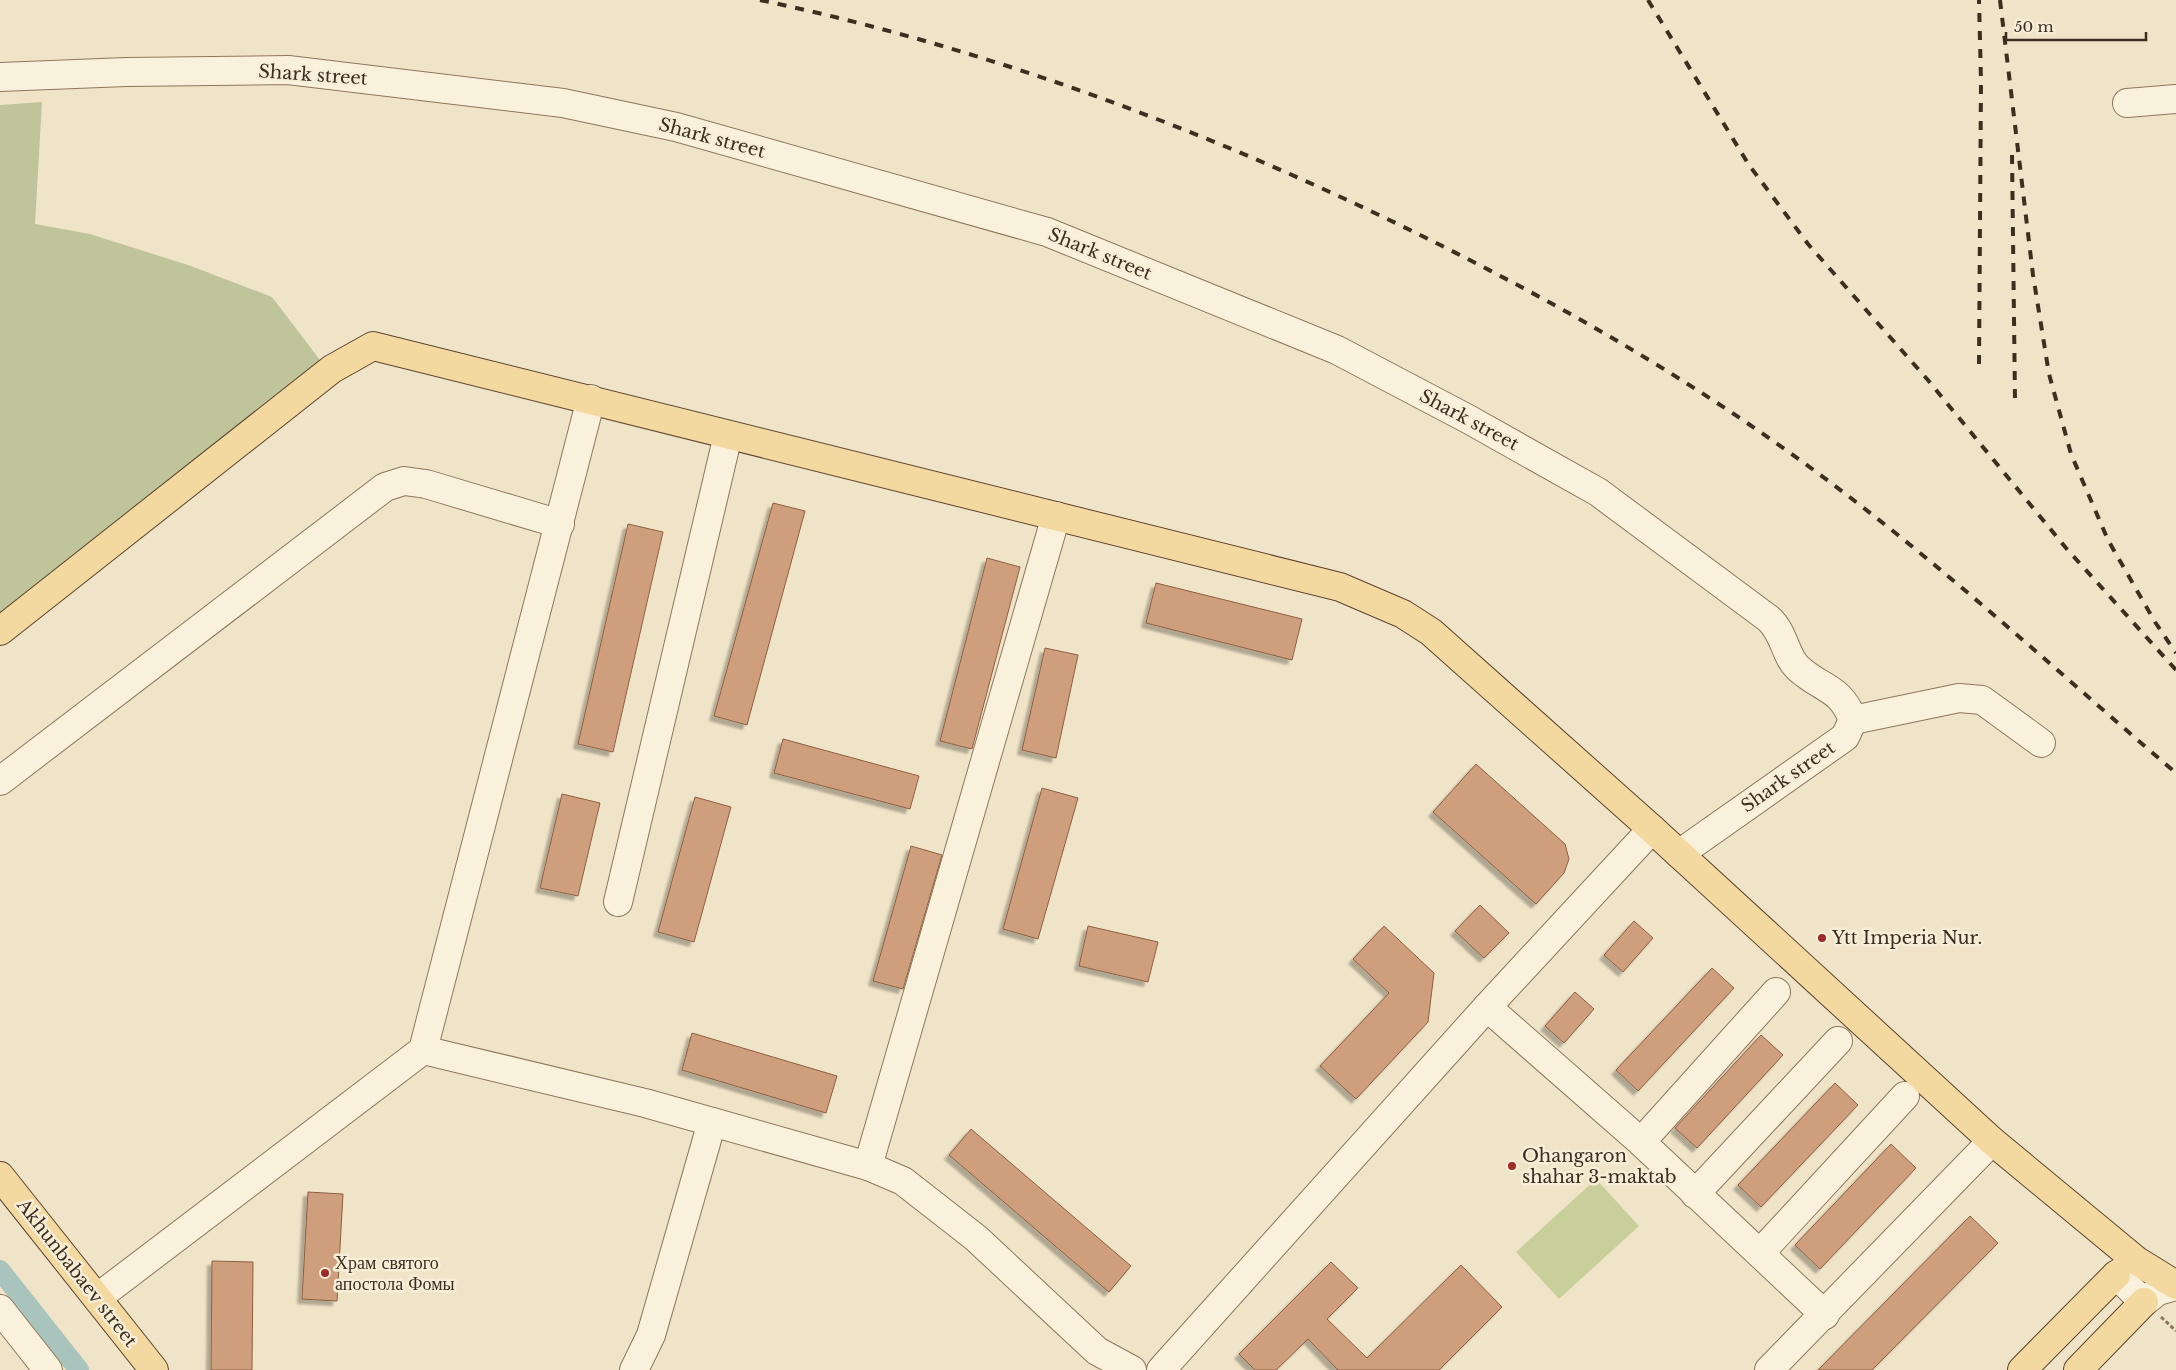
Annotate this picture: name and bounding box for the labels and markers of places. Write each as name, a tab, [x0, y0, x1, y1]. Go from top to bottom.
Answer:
place label: Ytt Imperia Nur.	[1831, 927, 1982, 949]
marker: Ytt Imperia Nur.	[1816, 932, 1828, 944]
place label: Ohangaron shahar 3-maktab	[1522, 1145, 1677, 1188]
marker: Ohangaron shahar 3-maktab	[1506, 1160, 1518, 1172]
place label: Храм святого апостола Фомы	[335, 1252, 455, 1295]
marker: Храм святого апостола Фомы	[319, 1267, 331, 1279]

